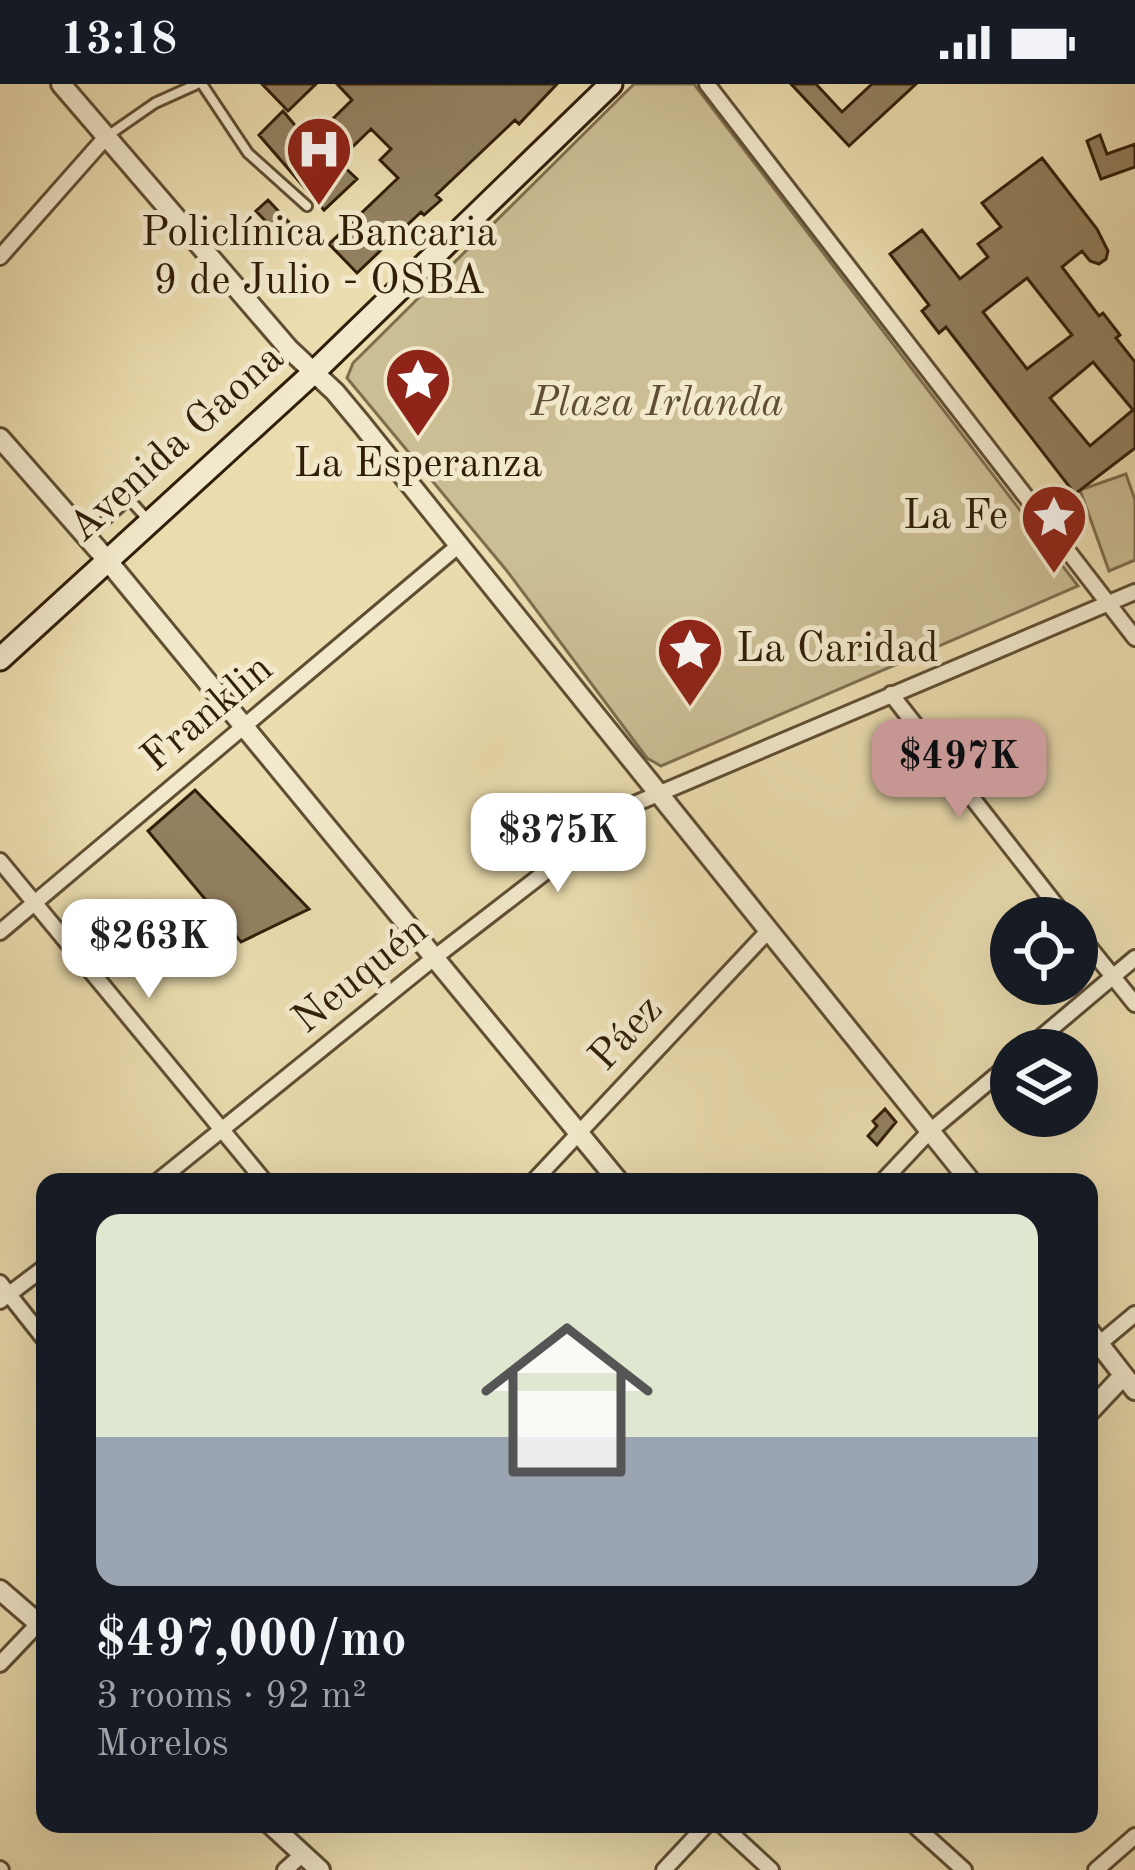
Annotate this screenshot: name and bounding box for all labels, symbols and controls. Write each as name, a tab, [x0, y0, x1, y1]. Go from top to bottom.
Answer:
text: 13:18	[60, 19, 177, 64]
hospital icon: Policlínica Bancaria 9 de Julio - OSBA	[284, 114, 354, 208]
place label: Policlínica Bancaria 9 de Julio - OSBA	[141, 213, 497, 303]
street label: Avenida Gaona	[62, 337, 292, 551]
place icon: La Esperanza	[383, 345, 453, 439]
park label: Plaza Irlanda	[529, 383, 784, 425]
place label: La Esperanza	[294, 444, 542, 486]
place icon: La Fe	[1019, 482, 1089, 576]
place label: La Fe	[903, 496, 1008, 538]
place icon: La Caridad	[655, 615, 725, 709]
place label: La Caridad	[736, 629, 939, 671]
street label: Franklin	[135, 648, 281, 780]
pin: $497K	[875, 719, 1043, 821]
text: $497K	[899, 738, 1019, 777]
pin: $375K	[474, 793, 642, 895]
text: $375K	[498, 812, 618, 851]
map controls	[990, 897, 1098, 1137]
button: locate	[990, 897, 1098, 1005]
pin: $263K	[65, 899, 233, 1001]
street label: Neuquén	[286, 909, 436, 1043]
text: $263K	[89, 918, 209, 957]
street label: Páez	[583, 988, 671, 1080]
button: layers	[990, 1029, 1098, 1137]
icon: home	[459, 1292, 675, 1508]
text: $497,000/mo	[96, 1616, 407, 1667]
text: 3 rooms · 92 m²	[96, 1677, 367, 1716]
text: Morelos	[96, 1725, 229, 1764]

